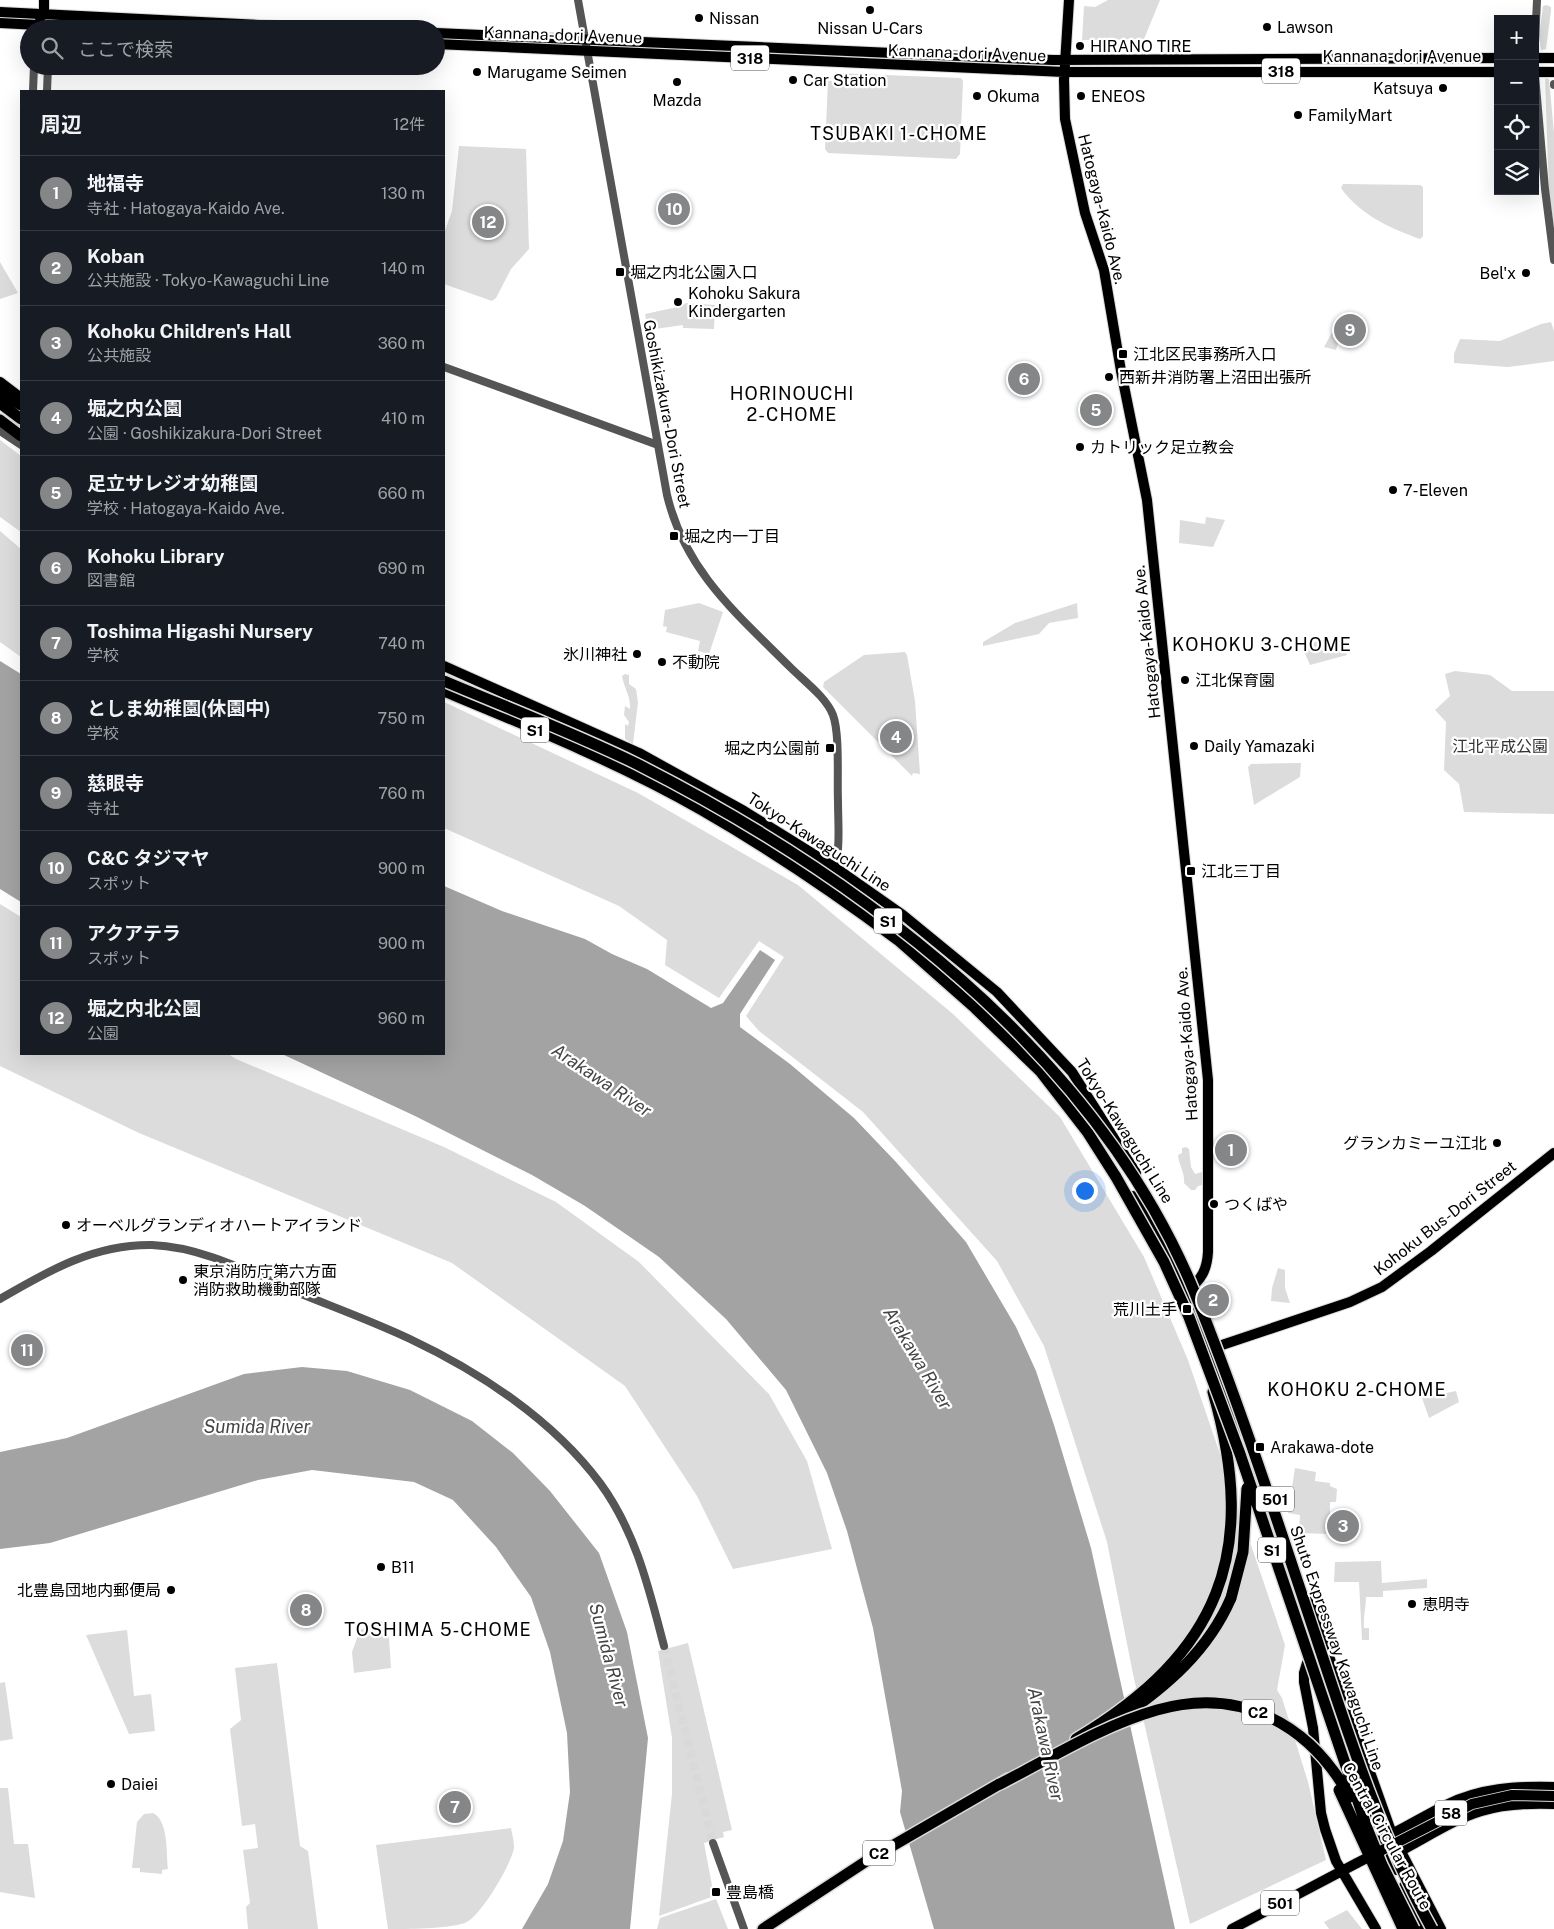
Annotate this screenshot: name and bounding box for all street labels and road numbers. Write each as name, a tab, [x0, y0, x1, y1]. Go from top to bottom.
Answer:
street label: Kannana-dori Avenue	[483, 23, 643, 47]
street label: Kannana-dori Avenue	[887, 41, 1047, 65]
road number: 318	[731, 46, 769, 70]
street label: Kannana-dori Avenue	[1323, 47, 1481, 66]
road number: 318	[1262, 58, 1300, 84]
street label: Hatogaya-Kaido Ave.	[1074, 132, 1130, 286]
street label: Goshikizakura-Dori Street	[639, 318, 695, 510]
street label: Hatogaya-Kaido Ave.	[1129, 564, 1165, 720]
road number: S1	[521, 718, 549, 742]
street label: Tokyo-Kawaguchi Line	[744, 789, 894, 895]
road number: S1	[874, 908, 902, 934]
street label: Hatogaya-Kaido Ave.	[1172, 966, 1202, 1122]
street label: Tokyo-Kawaguchi Line	[1073, 1055, 1177, 1207]
street label: Kohoku Bus-Dori Street	[1370, 1156, 1520, 1280]
road number: 501	[1256, 1486, 1294, 1512]
street label: Shuto Expressway Kawaguchi Line	[1286, 1523, 1388, 1773]
road number: S1	[1258, 1538, 1286, 1562]
road number: C2	[1242, 1700, 1274, 1724]
street label: Central Circular Route	[1339, 1759, 1435, 1913]
road number: 58	[1435, 1800, 1467, 1826]
road number: C2	[863, 1840, 895, 1866]
road number: 501	[1261, 1890, 1299, 1916]

